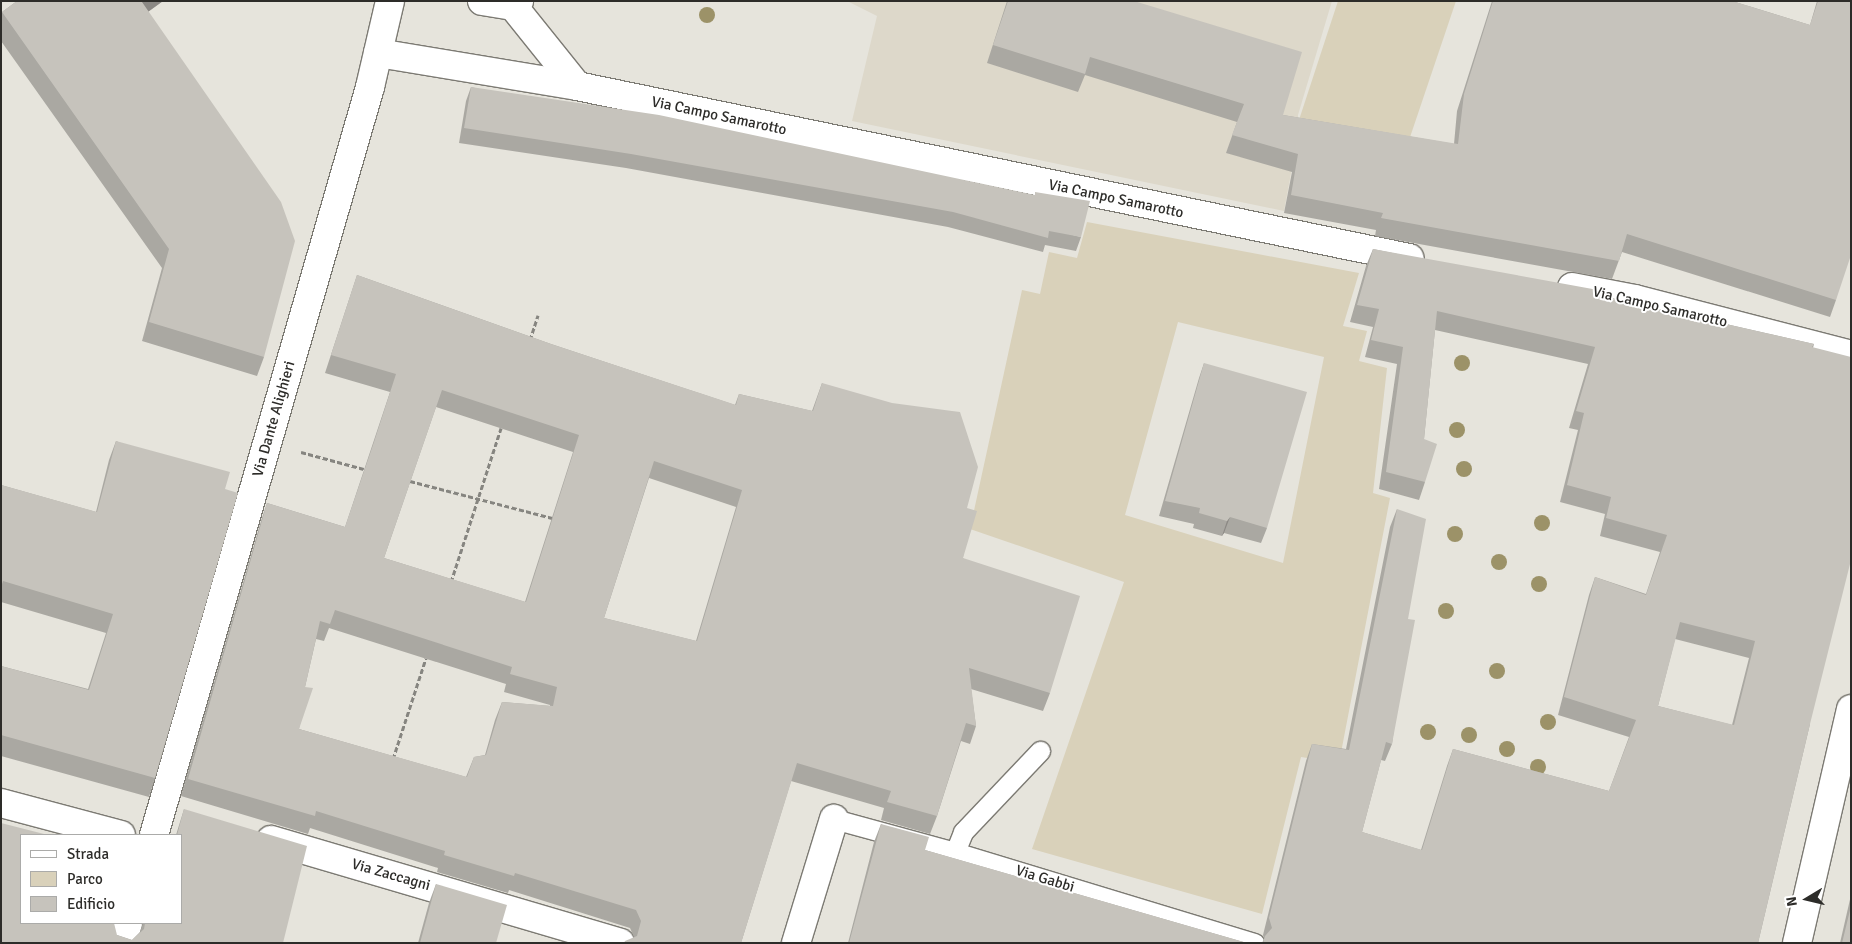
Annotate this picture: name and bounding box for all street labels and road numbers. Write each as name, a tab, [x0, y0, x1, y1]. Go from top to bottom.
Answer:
street label: Via Campo Samarotto	[650, 93, 788, 139]
street label: Via Campo Samarotto	[1047, 176, 1185, 222]
street label: Via Campo Samarotto	[1591, 283, 1729, 331]
street label: Via Dante Alighieri	[249, 359, 299, 479]
street label: Via Zaccagni	[350, 855, 432, 895]
street label: Via Gabbi	[1013, 862, 1077, 896]

